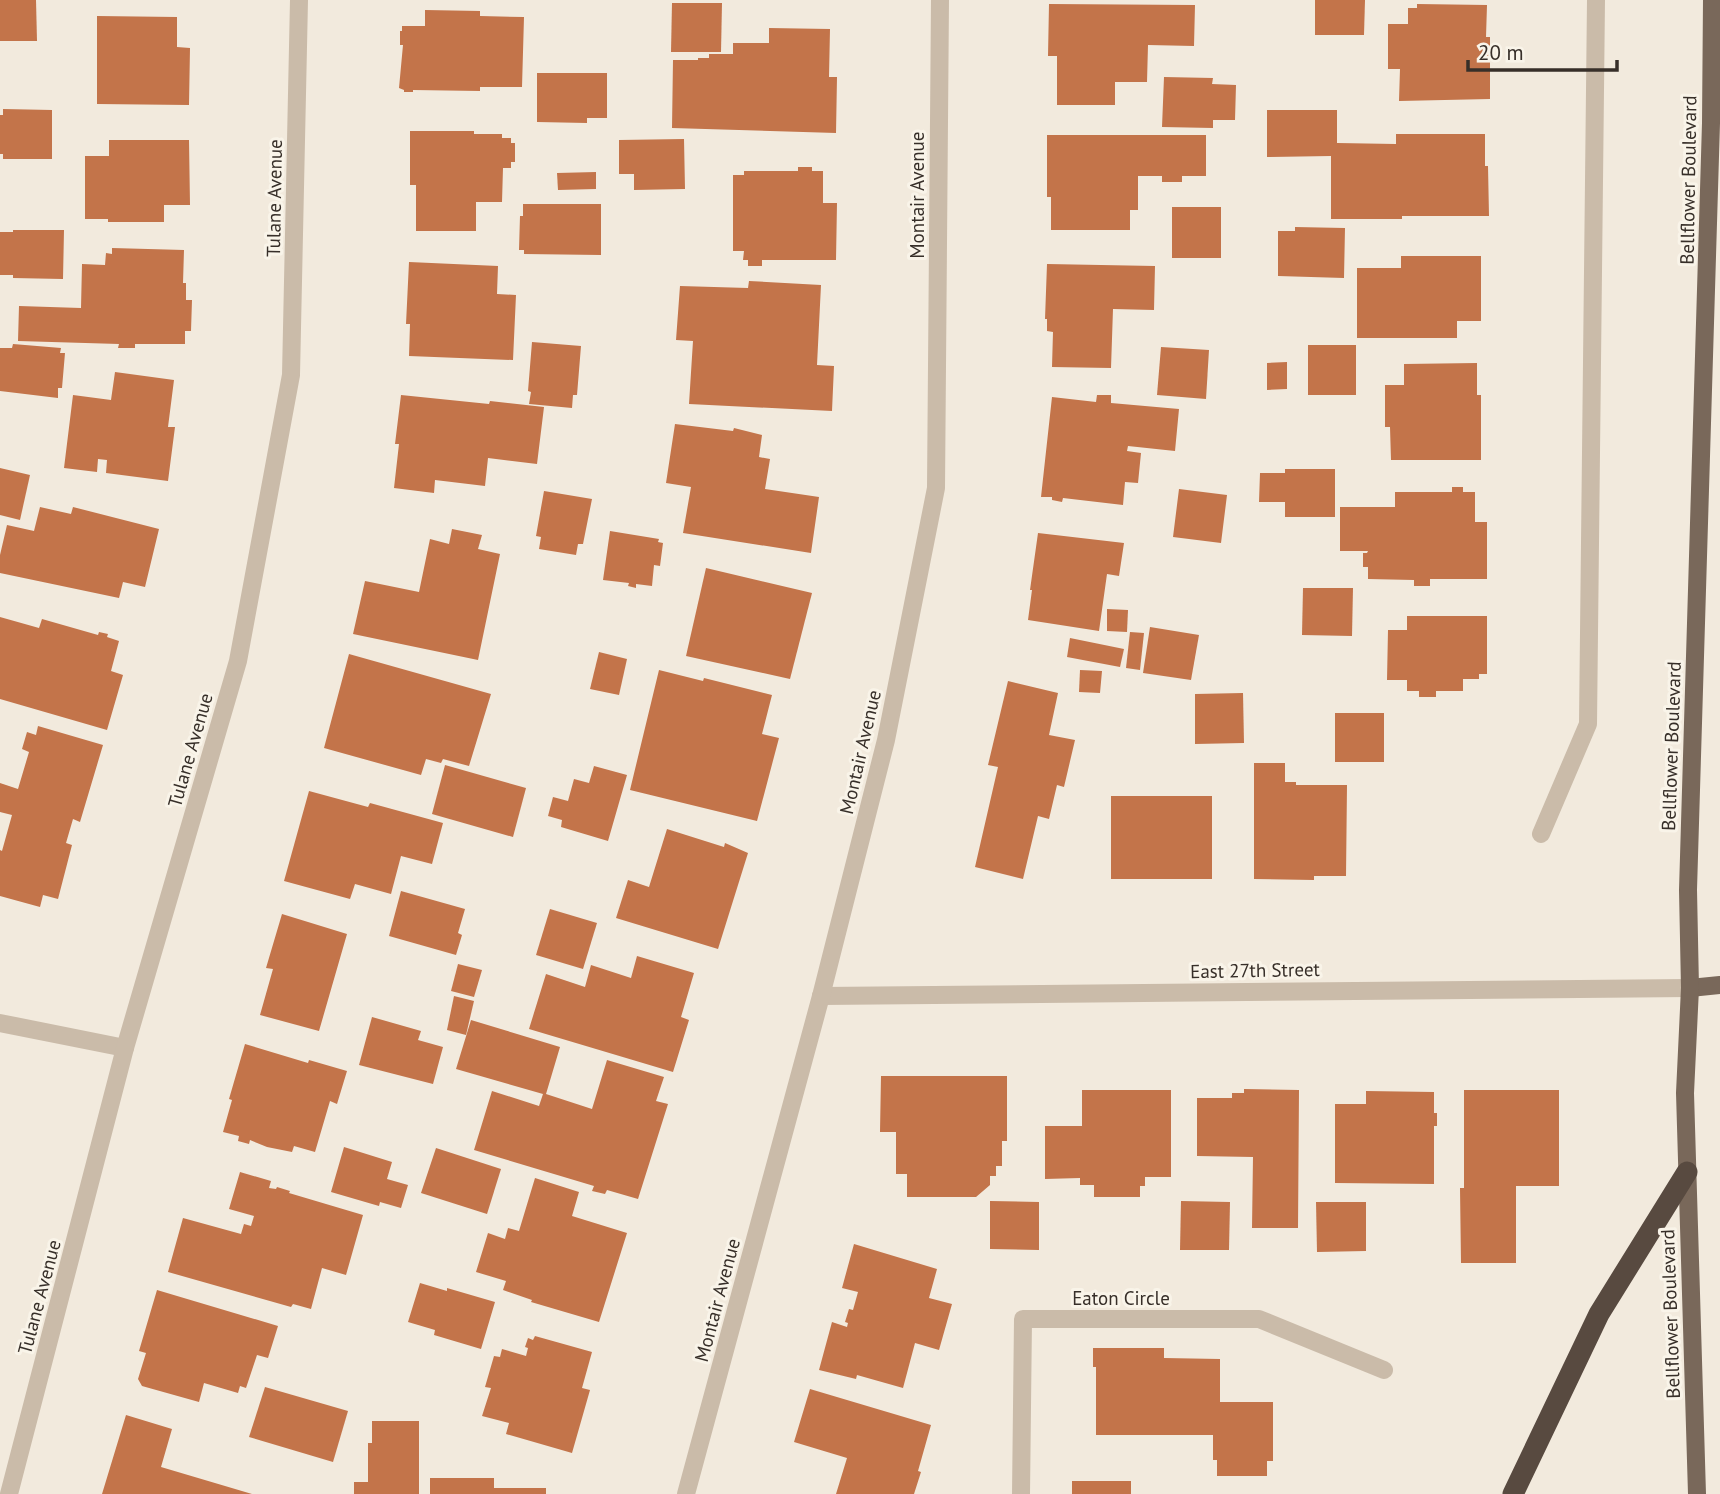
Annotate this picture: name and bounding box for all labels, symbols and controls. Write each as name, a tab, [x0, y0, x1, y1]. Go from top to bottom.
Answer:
scale bar	[1468, 28, 1617, 72]
text: 20 m	[1478, 39, 1524, 66]
street label: Bellflower Boulevard	[1675, 95, 1701, 265]
street label: Montair Avenue	[905, 132, 929, 258]
street label: Tulane Avenue	[261, 139, 287, 257]
street label: Bellflower Boulevard	[1656, 661, 1686, 831]
street label: Montair Avenue	[834, 688, 886, 816]
street label: Tulane Avenue	[162, 690, 218, 810]
street label: East 27th Street	[1190, 957, 1321, 983]
street label: Bellflower Boulevard	[1655, 1229, 1685, 1399]
street label: Montair Avenue	[689, 1236, 745, 1364]
street label: Tulane Avenue	[12, 1237, 66, 1357]
street label: Eaton Circle	[1072, 1286, 1170, 1310]

